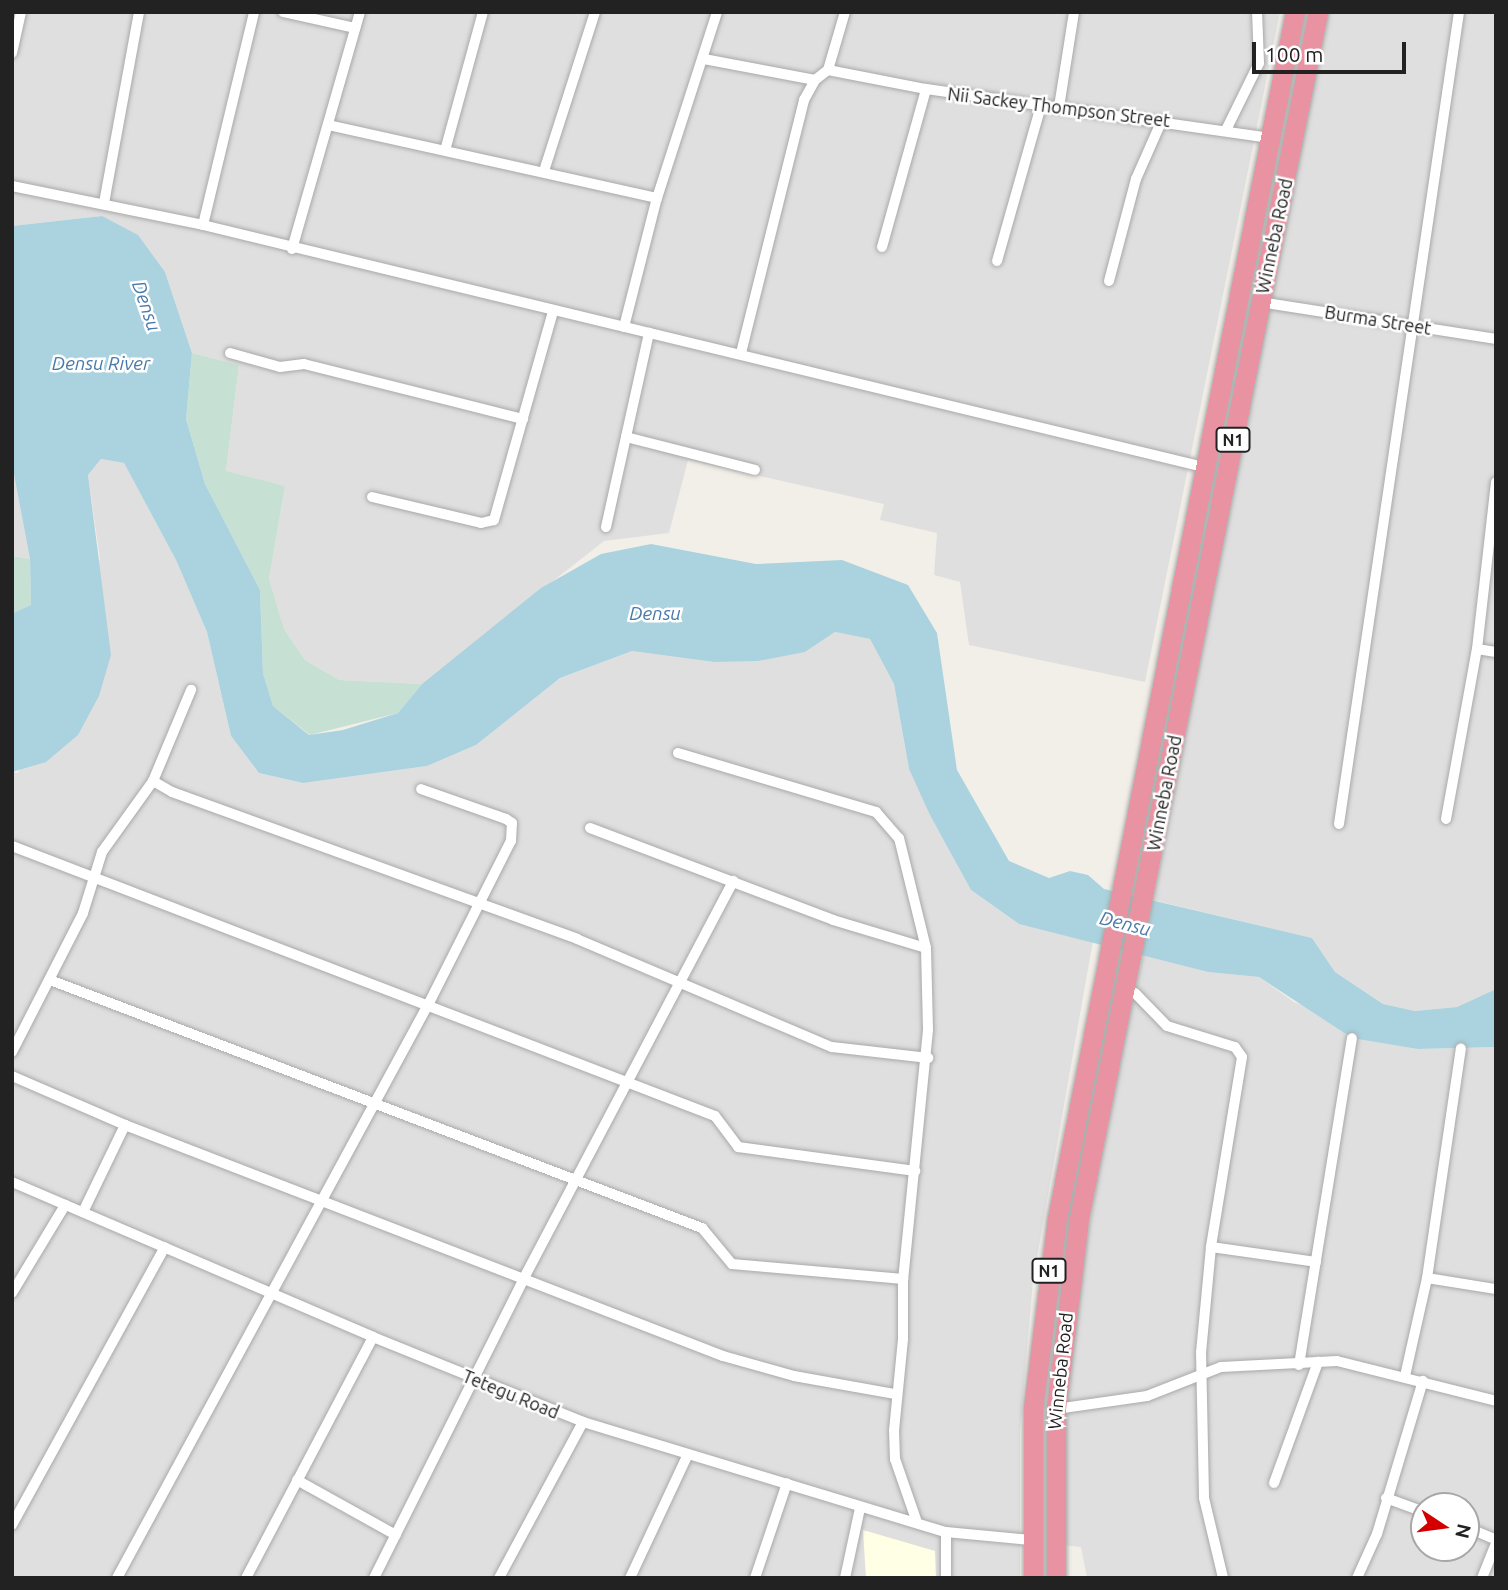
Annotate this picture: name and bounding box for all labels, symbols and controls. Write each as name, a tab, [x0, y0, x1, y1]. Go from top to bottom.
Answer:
scale bar	[1256, 28, 1410, 72]
text: 100 m	[1265, 42, 1323, 66]
street label: Nii Sackey Thompson Street	[946, 83, 1172, 131]
street label: Winneba Road	[1251, 176, 1297, 296]
water label: Densu	[127, 278, 165, 334]
street label: Burma Street	[1323, 301, 1433, 339]
water label: Densu River	[52, 353, 150, 375]
road number: N1	[1216, 428, 1250, 452]
water label: Densu	[629, 603, 681, 625]
street label: Winneba Road	[1142, 733, 1186, 853]
water label: Densu	[1097, 907, 1153, 941]
road number: N1	[1032, 1259, 1066, 1284]
street label: Winneba Road	[1043, 1312, 1077, 1430]
street label: Tetegu Road	[460, 1365, 562, 1423]
north arrow	[1410, 1492, 1480, 1562]
text: N	[1451, 1522, 1476, 1541]

